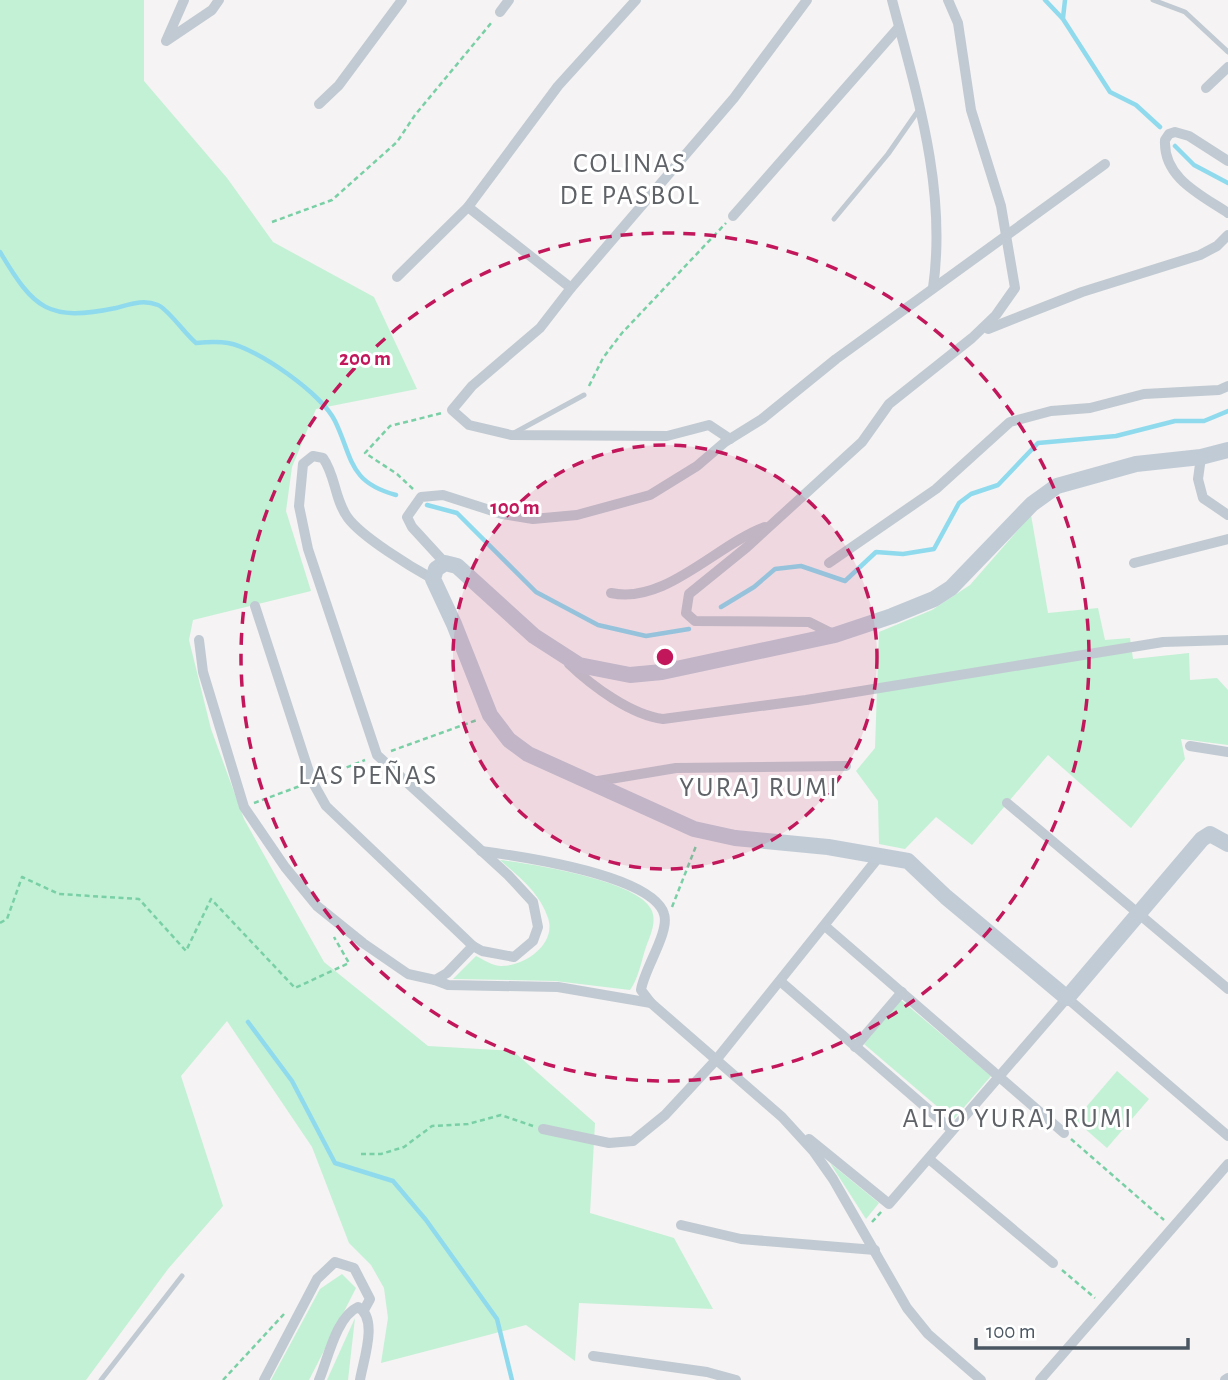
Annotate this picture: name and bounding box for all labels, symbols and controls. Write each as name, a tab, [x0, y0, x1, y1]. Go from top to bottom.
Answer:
district label: COLINAS DE PASBOL	[559, 150, 701, 210]
text: 200 m	[339, 348, 391, 369]
text: 100 m	[490, 497, 540, 518]
centre of rings	[653, 645, 677, 669]
district label: LAS PEÑAS	[298, 760, 438, 790]
district label: YURAJ RUMI	[679, 774, 839, 802]
district label: ALTO YURAJ RUMI	[903, 1105, 1133, 1133]
scale bar	[976, 1306, 1188, 1350]
text: 100 m	[986, 1321, 1036, 1342]

